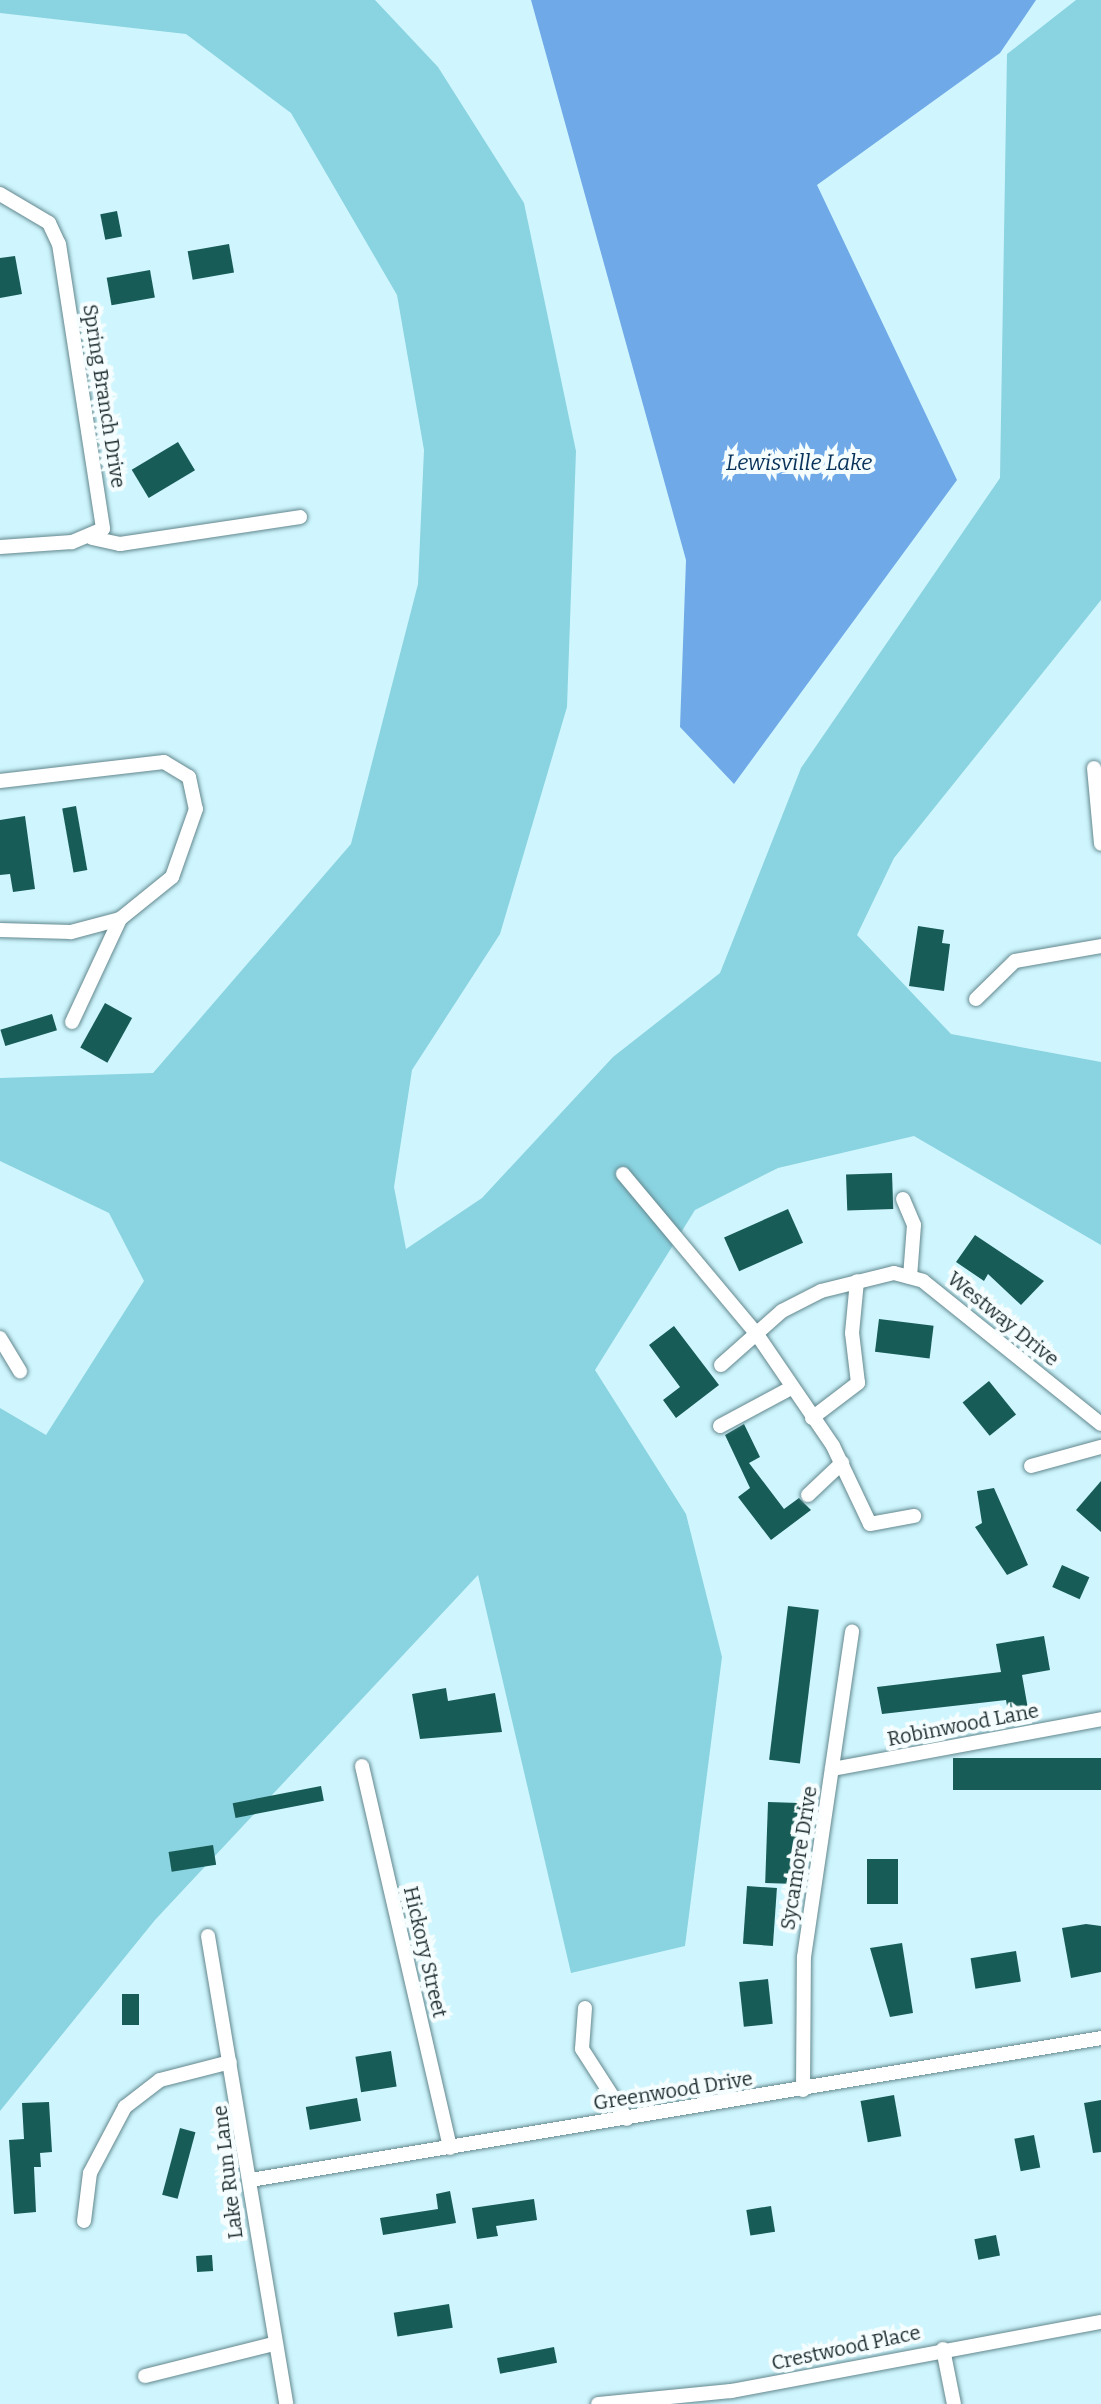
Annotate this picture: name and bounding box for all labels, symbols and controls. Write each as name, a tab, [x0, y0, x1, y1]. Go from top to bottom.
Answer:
street label: Spring Branch Drive	[78, 302, 130, 490]
water label: Lewisville Lake	[726, 450, 872, 476]
street label: Westway Drive	[942, 1267, 1064, 1371]
street label: Robinwood Lane	[885, 1699, 1041, 1751]
street label: Sycamore Drive	[776, 1784, 822, 1932]
street label: Hickory Street	[398, 1884, 452, 2020]
street label: Greenwood Drive	[592, 2067, 754, 2115]
street label: Lake Run Lane	[208, 2104, 248, 2240]
street label: Crestwood Place	[769, 2320, 923, 2376]

